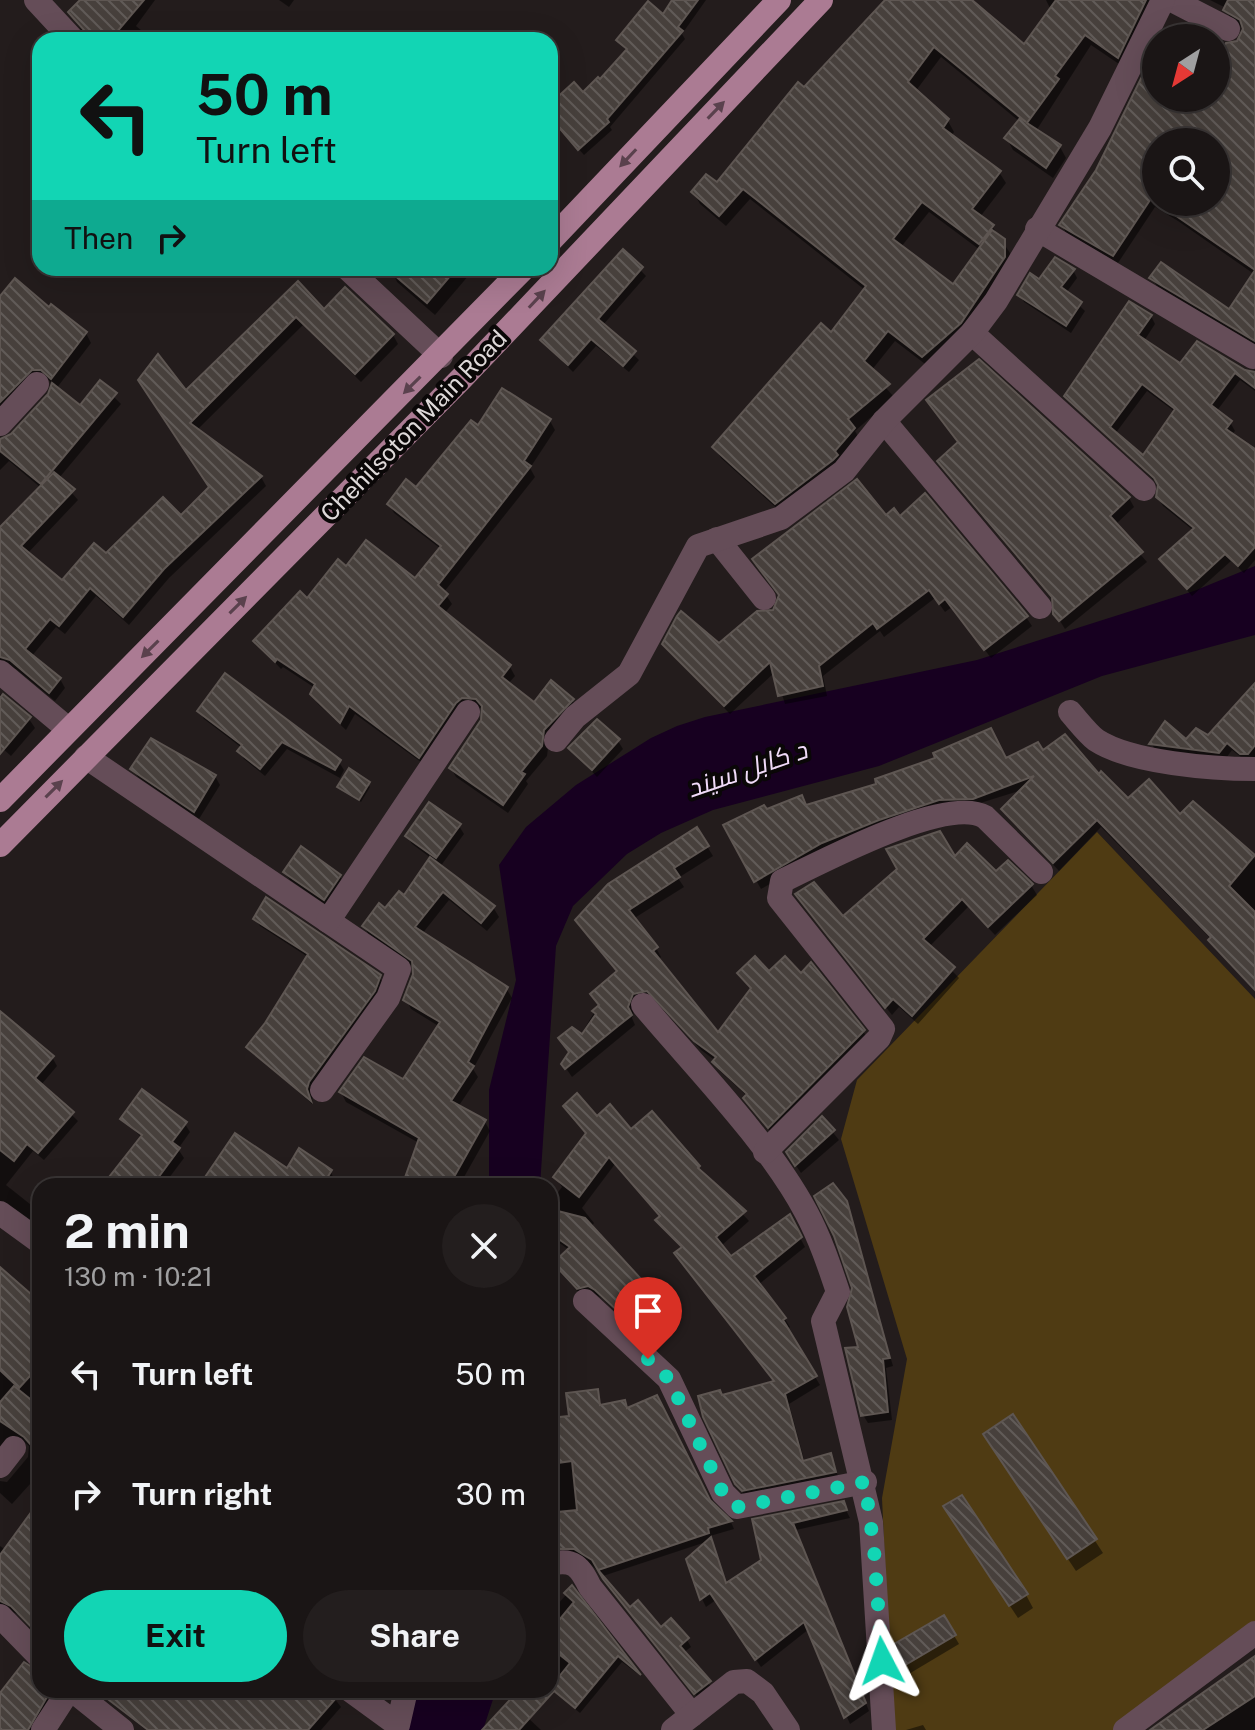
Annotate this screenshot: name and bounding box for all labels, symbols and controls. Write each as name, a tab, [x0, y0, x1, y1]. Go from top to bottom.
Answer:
north arrow	[1142, 24, 1230, 112]
map controls	[1142, 24, 1230, 216]
text: 50 m	[196, 62, 333, 128]
icon: left	[64, 64, 168, 168]
one-way arrow	[706, 101, 725, 120]
button: search	[1142, 128, 1230, 216]
text: Turn left	[196, 129, 337, 171]
one-way arrow	[620, 148, 638, 167]
icon: right	[149, 216, 193, 260]
text: Then	[64, 220, 133, 256]
one-way arrow	[528, 290, 546, 309]
street label: Chehilsoton Main Road	[315, 324, 512, 527]
one-way arrow	[403, 375, 422, 394]
one-way arrow	[228, 596, 247, 615]
one-way arrow	[141, 639, 160, 658]
water label: د کابل سيند	[683, 733, 813, 804]
one-way arrow	[44, 780, 63, 799]
text: 2 min	[64, 1202, 190, 1259]
button: close	[442, 1204, 526, 1288]
text: 130 m · 10:21	[64, 1261, 213, 1292]
pin	[614, 1277, 682, 1359]
icon: arrive	[626, 1289, 670, 1333]
icon: left	[64, 1352, 108, 1396]
text: Turn left	[132, 1356, 253, 1392]
text: 50 m	[455, 1356, 526, 1392]
icon: right	[64, 1472, 108, 1516]
text: Turn right	[132, 1476, 272, 1512]
text: 30 m	[456, 1476, 526, 1512]
button: Exit	[64, 1590, 287, 1682]
button: Share	[303, 1590, 526, 1682]
position arrow	[840, 1619, 924, 1703]

